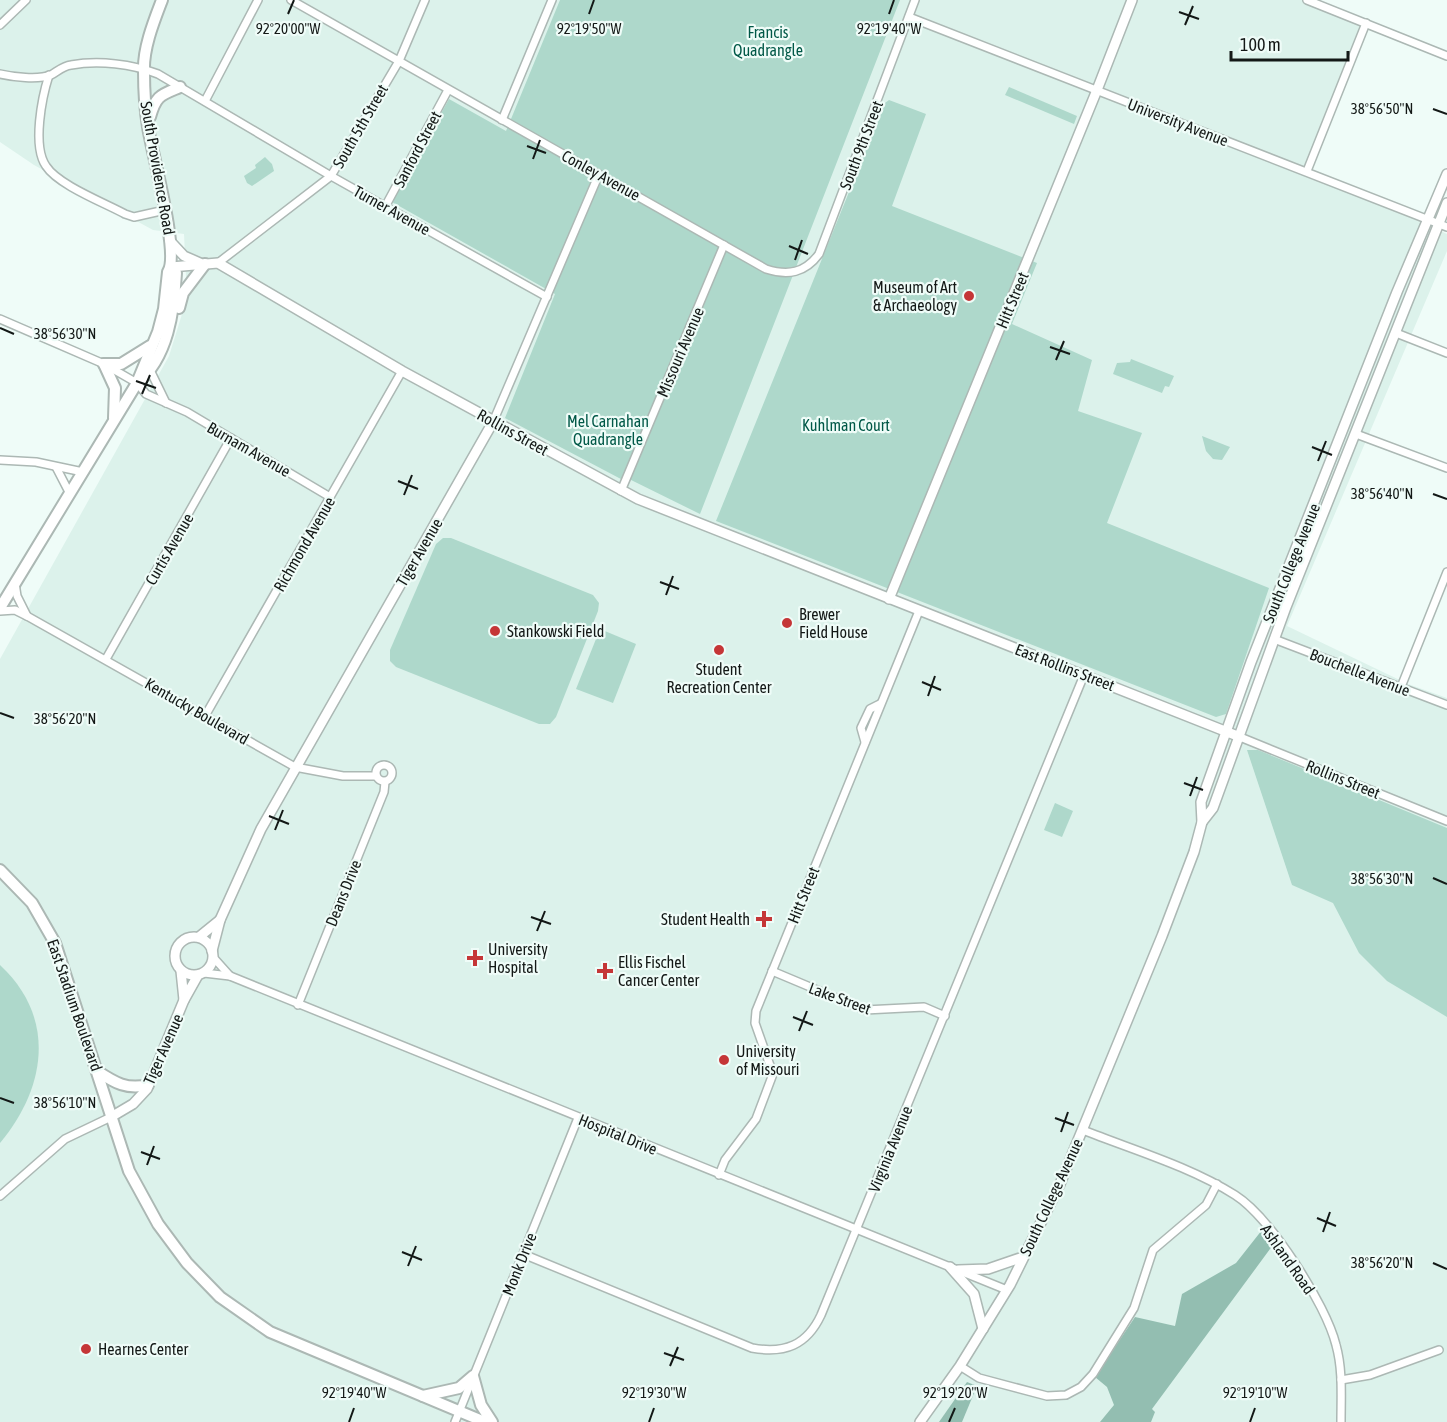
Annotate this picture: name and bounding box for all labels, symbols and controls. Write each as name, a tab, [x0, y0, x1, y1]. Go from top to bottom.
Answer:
text: 92°20'00"W	[256, 20, 320, 37]
text: 92°19'50"W	[557, 20, 621, 37]
text: 92°19'40"W	[857, 20, 921, 37]
park label: Francis Quadrangle	[733, 23, 803, 60]
scale bar	[1231, 24, 1348, 62]
text: 100 m	[1240, 34, 1281, 55]
street label: South 5th Street	[329, 81, 391, 171]
street label: University Avenue	[1125, 95, 1231, 150]
street label: South 9th Street	[836, 98, 886, 192]
street label: South Providence Road	[137, 100, 179, 236]
text: 38°56'50"N	[1351, 100, 1413, 117]
street label: Sanford Street	[389, 108, 445, 190]
street label: Conley Avenue	[558, 146, 643, 205]
street label: Turner Avenue	[351, 182, 433, 238]
street label: Hitt Street	[992, 269, 1032, 331]
place label: Museum of Art & Archaeology	[873, 278, 957, 315]
marker: Museum of Art & Archaeology	[962, 289, 976, 303]
street label: Missouri Avenue	[653, 304, 707, 400]
text: 38°56'30"N	[34, 325, 96, 342]
street label: Rollins Street	[474, 405, 552, 459]
park label: Mel Carnahan Quadrangle	[567, 412, 649, 449]
park label: Kuhlman Court	[802, 416, 890, 434]
street label: Burnam Avenue	[204, 418, 294, 480]
text: 38°56'40"N	[1351, 485, 1413, 502]
street label: Richmond Avenue	[270, 493, 338, 595]
street label: South College Avenue	[1259, 501, 1324, 626]
street label: Curtis Avenue	[141, 510, 197, 588]
street label: Tiger Avenue	[392, 515, 447, 590]
place label: Brewer Field House	[799, 605, 868, 641]
marker: Brewer Field House	[780, 616, 794, 630]
place label: Stankowski Field	[507, 622, 604, 640]
marker: Stankowski Field	[488, 624, 502, 638]
street label: East Rollins Street	[1013, 640, 1118, 694]
marker: Student Recreation Center	[712, 643, 726, 657]
street label: Bouchelle Avenue	[1307, 645, 1413, 699]
place label: Student Recreation Center	[667, 660, 772, 696]
street label: Kentucky Boulevard	[141, 674, 252, 749]
text: 38°56'20"N	[34, 710, 96, 727]
street label: Rollins Street	[1303, 756, 1383, 802]
street label: Deans Drive	[321, 857, 365, 929]
street label: Hitt Street	[784, 864, 823, 926]
text: 38°56'30"N	[1351, 870, 1413, 887]
place label: Student Health	[661, 910, 750, 928]
marker: Student Health	[755, 910, 773, 928]
street label: East Stadium Boulevard	[44, 937, 106, 1073]
place label: University Hospital	[488, 940, 548, 977]
marker: University Hospital	[466, 949, 484, 967]
place label: Ellis Fischel Cancer Center	[618, 953, 699, 989]
marker: Ellis Fischel Cancer Center	[596, 962, 614, 980]
street label: Lake Street	[806, 978, 874, 1018]
street label: Tiger Avenue	[139, 1011, 187, 1088]
place label: University of Missouri	[736, 1042, 799, 1078]
marker: University of Missouri	[717, 1053, 731, 1067]
text: 38°56'10"N	[34, 1094, 96, 1111]
street label: Virginia Avenue	[864, 1103, 916, 1195]
street label: Hospital Drive	[576, 1110, 660, 1159]
street label: South College Avenue	[1016, 1136, 1087, 1259]
street label: Ashland Road	[1257, 1221, 1319, 1297]
street label: Monk Drive	[498, 1230, 540, 1298]
text: 38°56'20"N	[1351, 1254, 1413, 1271]
place label: Hearnes Center	[98, 1340, 189, 1358]
marker: Hearnes Center	[79, 1342, 93, 1356]
text: 92°19'40"W	[322, 1384, 386, 1401]
text: 92°19'30"W	[622, 1384, 686, 1401]
text: 92°19'20"W	[923, 1384, 987, 1401]
text: 92°19'10"W	[1223, 1384, 1287, 1401]

